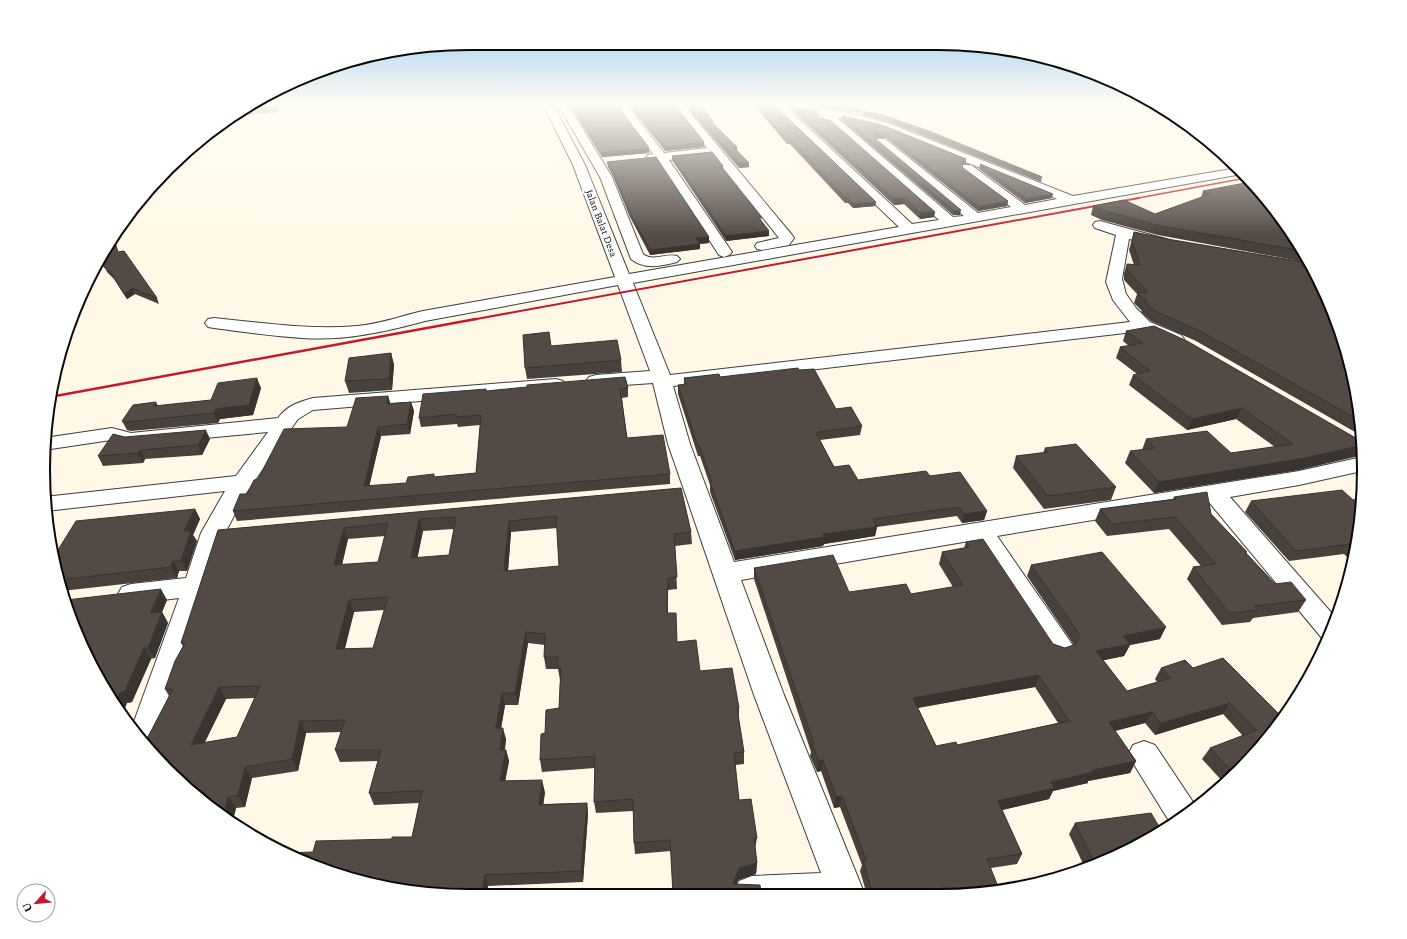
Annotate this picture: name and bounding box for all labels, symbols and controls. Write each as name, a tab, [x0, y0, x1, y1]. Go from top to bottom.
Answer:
street label: Jalan Balat Desa	[581, 187, 621, 260]
north arrow	[16, 883, 56, 923]
text: U	[18, 899, 37, 915]

